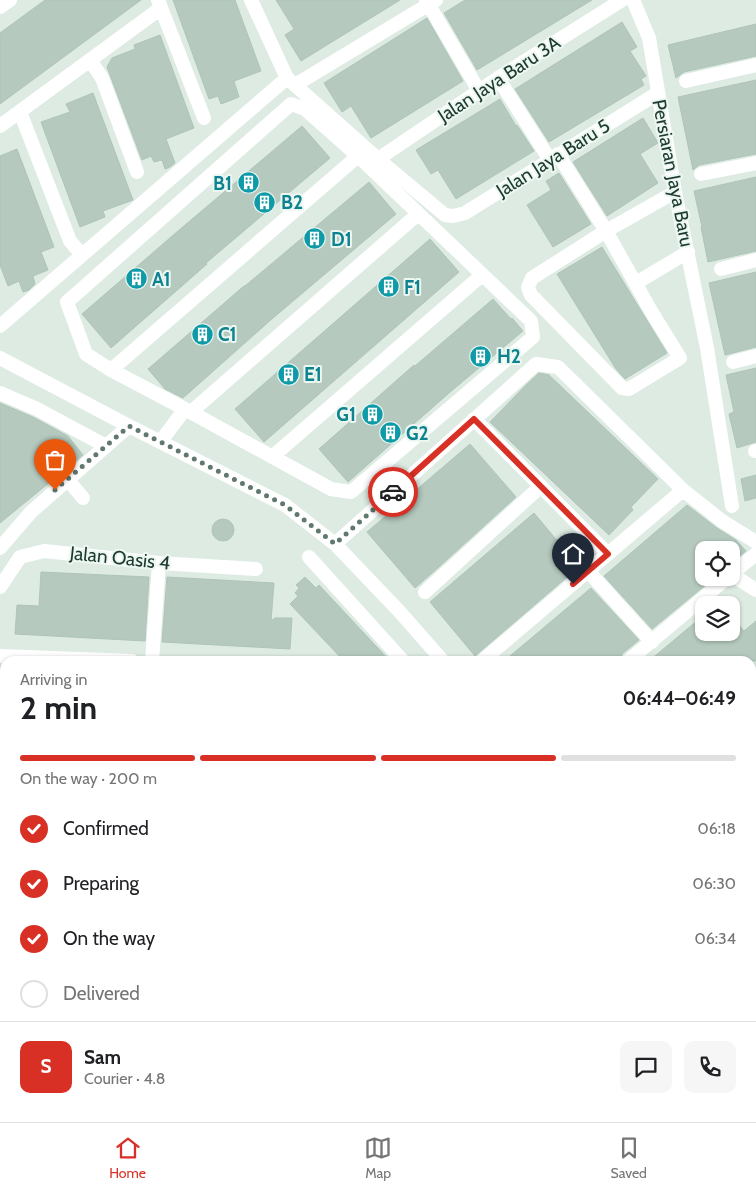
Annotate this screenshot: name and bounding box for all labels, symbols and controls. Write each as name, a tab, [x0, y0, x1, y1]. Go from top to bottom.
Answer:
street label: Jalan Jaya Baru 3A	[433, 31, 565, 128]
street label: Persiaran Jaya Baru	[647, 97, 699, 249]
street label: Jalan Jaya Baru 5	[491, 114, 614, 203]
building icon: B1	[236, 171, 260, 195]
place label: B1	[213, 172, 232, 195]
building icon: B2	[253, 190, 277, 214]
place label: B2	[281, 191, 303, 214]
building icon: D1	[303, 227, 327, 251]
place label: D1	[331, 228, 352, 251]
building icon: A1	[124, 267, 148, 291]
place label: A1	[152, 268, 171, 291]
building icon: F1	[376, 275, 400, 299]
place label: F1	[404, 276, 421, 299]
building icon: C1	[190, 322, 214, 346]
place label: C1	[218, 323, 237, 346]
building icon: H2	[469, 344, 493, 368]
place label: H2	[497, 345, 521, 368]
building icon: E1	[276, 362, 300, 386]
place label: E1	[304, 363, 322, 386]
building icon: G1	[360, 402, 384, 426]
place label: G1	[336, 403, 356, 426]
building icon: G2	[378, 421, 402, 445]
place label: G2	[406, 422, 429, 445]
pin	[34, 439, 76, 490]
icon: bag	[41, 446, 69, 474]
courier	[368, 467, 418, 517]
icon: car	[379, 478, 407, 506]
pin	[552, 533, 594, 584]
icon: home	[559, 540, 587, 568]
street label: Jalan Oasis 4	[68, 541, 171, 575]
map controls	[695, 541, 740, 641]
button: locate	[695, 541, 740, 586]
button: layers	[695, 596, 740, 641]
text: Arriving in	[20, 670, 87, 689]
text: 06:44–06:49	[623, 687, 736, 710]
text: 2 min	[20, 688, 97, 727]
text: On the way · 200 m	[20, 769, 157, 788]
icon: check	[20, 815, 48, 843]
text: Confirmed	[63, 817, 149, 840]
text: 06:18	[698, 819, 736, 838]
icon: check	[20, 870, 48, 898]
text: Preparing	[63, 872, 139, 895]
text: 06:30	[693, 874, 736, 893]
icon: check	[20, 925, 48, 953]
text: On the way	[63, 927, 155, 950]
text: 06:34	[695, 929, 736, 948]
text: Delivered	[63, 982, 140, 1005]
button: chat	[620, 1041, 672, 1093]
button: phone	[684, 1041, 736, 1093]
text: Sam	[84, 1046, 121, 1069]
text: S	[40, 1055, 52, 1078]
text: Courier · 4.8	[84, 1069, 166, 1088]
tab: Home	[109, 1134, 146, 1182]
tab: Map	[364, 1134, 392, 1182]
tab: Saved	[611, 1134, 647, 1182]

